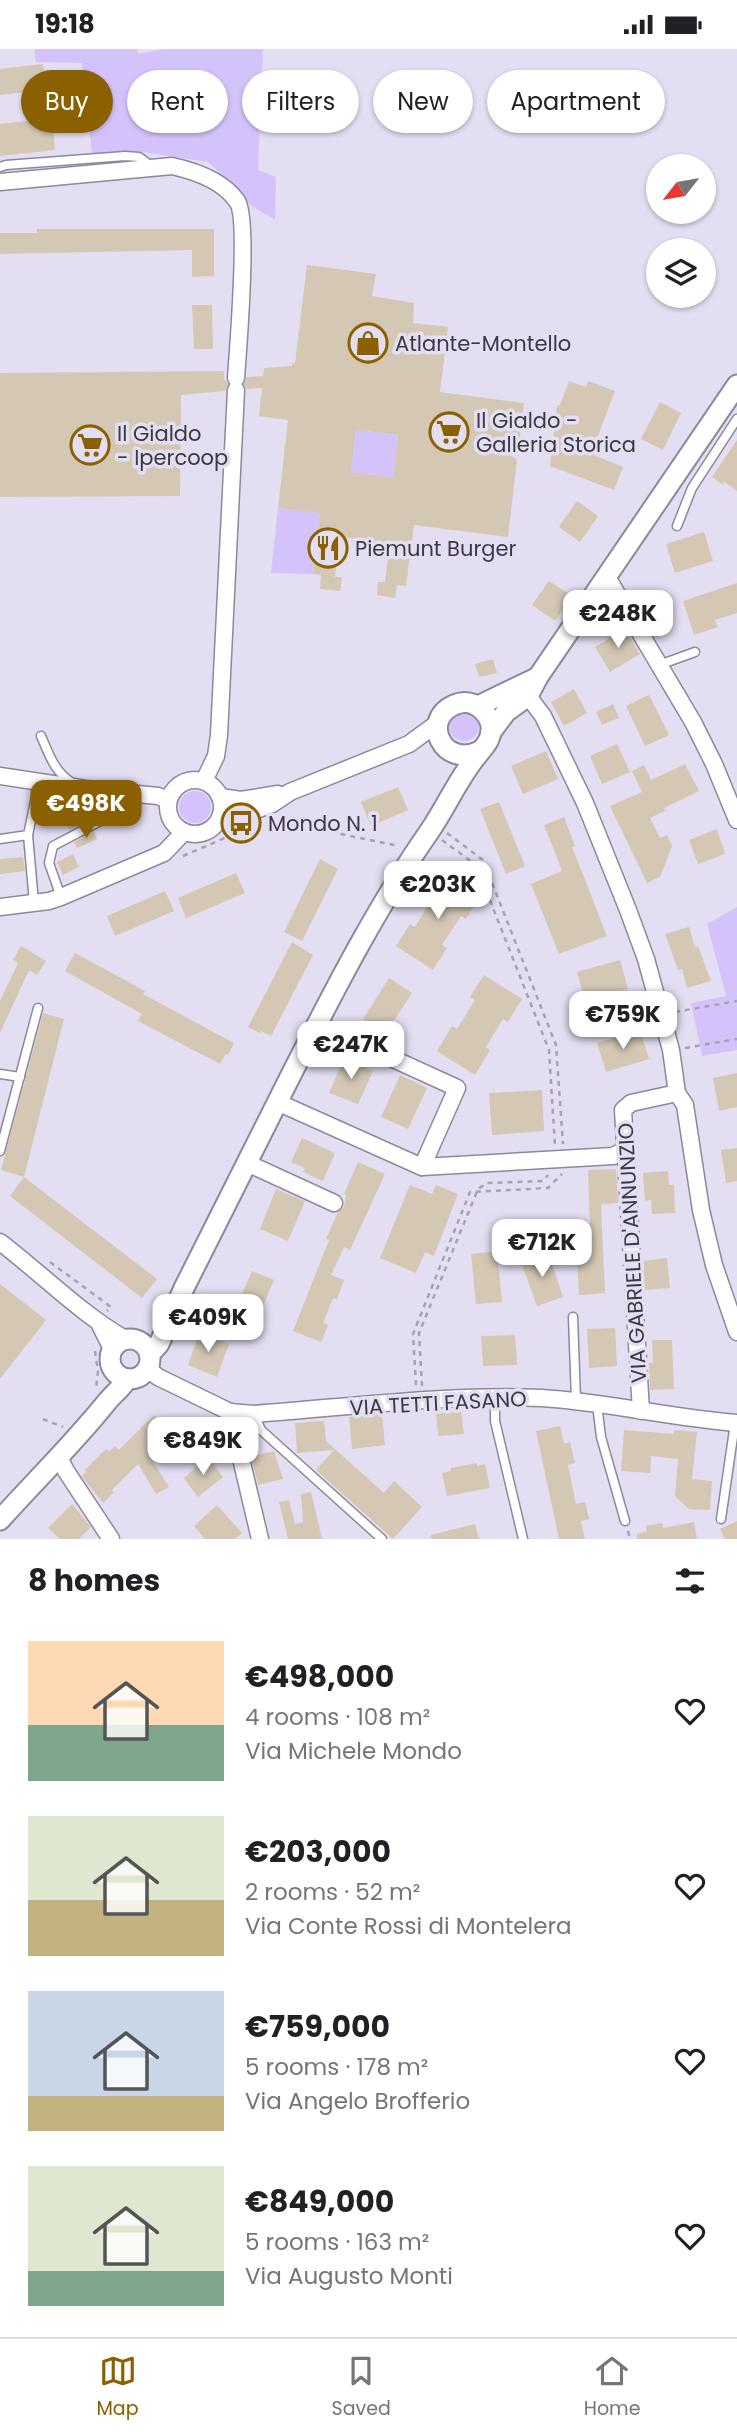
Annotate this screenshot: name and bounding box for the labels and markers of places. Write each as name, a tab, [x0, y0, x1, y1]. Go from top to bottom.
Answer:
shop icon: Atlante-Montello	[347, 322, 389, 364]
place label: Atlante-Montello	[395, 329, 571, 358]
place label: Il Gialdo - Galleria Storica	[476, 406, 636, 459]
supermarket icon: Il Gialdo - Galleria Storica	[428, 411, 470, 453]
place label: Il Gialdo - Ipercoop	[117, 419, 228, 472]
supermarket icon: Il Gialdo - Ipercoop	[69, 424, 111, 466]
restaurant icon: Piemunt Burger	[307, 527, 349, 569]
place label: Piemunt Burger	[355, 534, 516, 563]
pin: €248K	[569, 591, 667, 650]
pin: €498K	[37, 781, 135, 840]
bus stop icon: Mondo N. 1	[220, 802, 262, 844]
place label: Mondo N. 1	[268, 809, 378, 838]
pin: €203K	[389, 861, 487, 921]
pin: €759K	[574, 991, 672, 1051]
pin: €247K	[302, 1021, 400, 1081]
pin: €712K	[493, 1219, 591, 1279]
pin: €409K	[159, 1295, 257, 1354]
pin: €849K	[154, 1417, 252, 1477]

